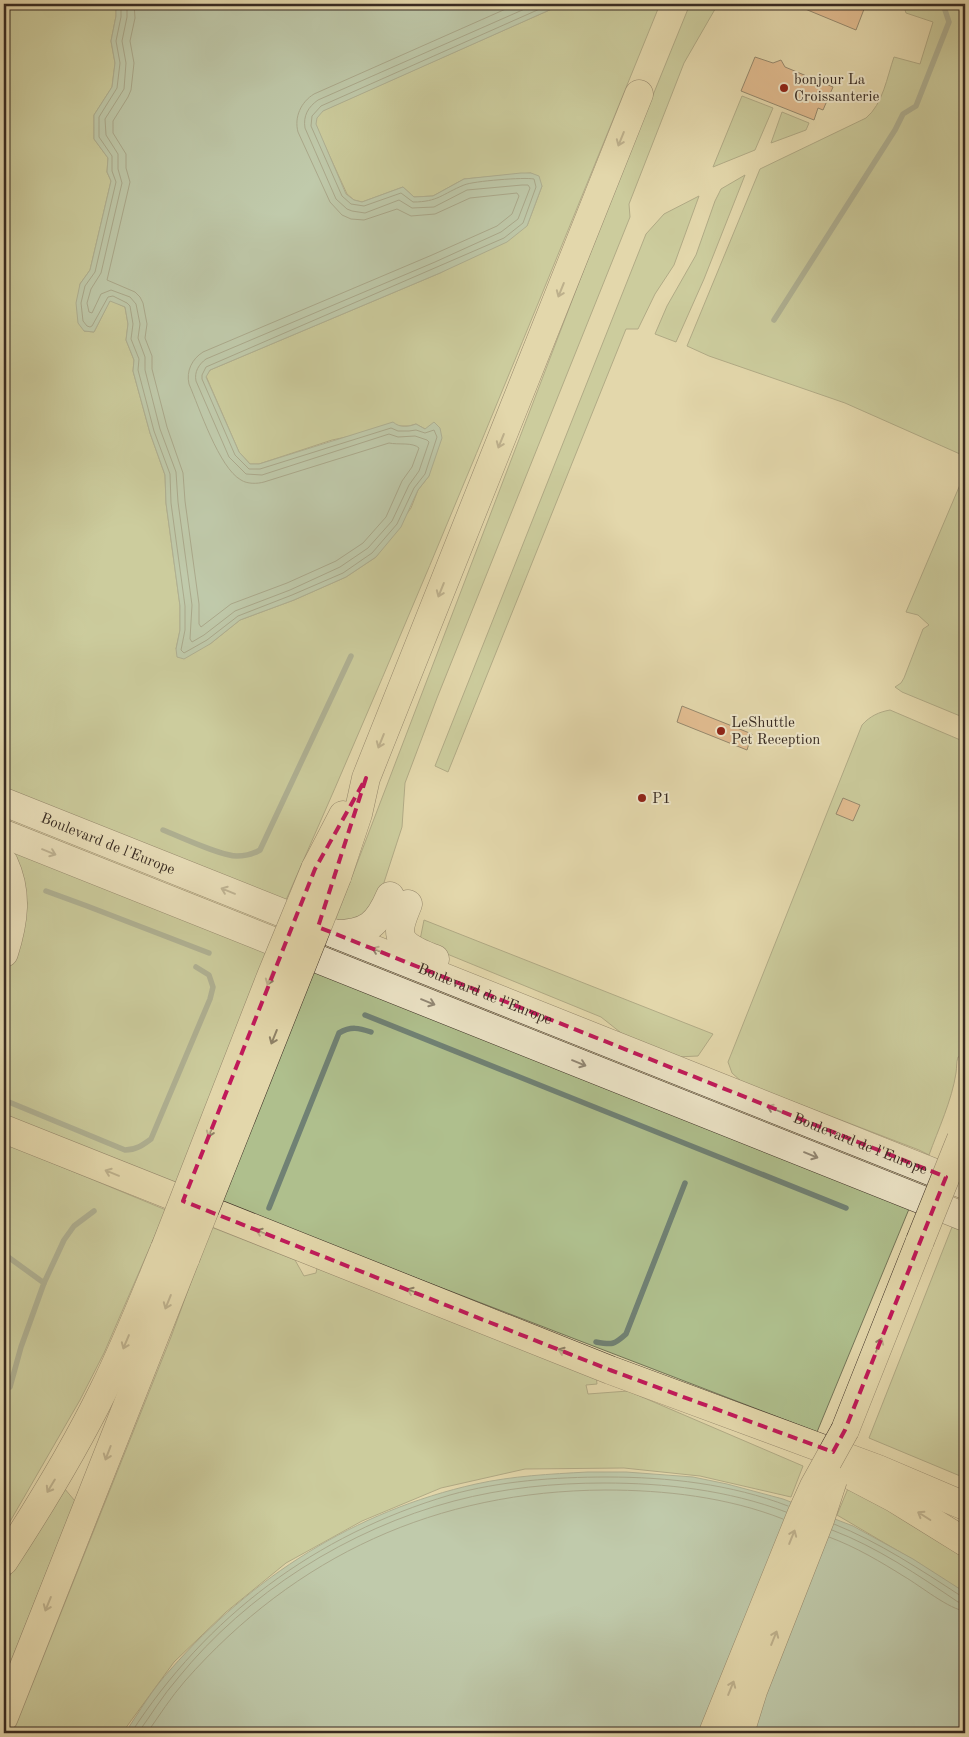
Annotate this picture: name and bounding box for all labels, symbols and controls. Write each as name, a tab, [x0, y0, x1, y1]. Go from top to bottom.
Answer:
place label: bonjour La Croissanterie	[794, 73, 880, 105]
marker: bonjour La Croissanterie	[778, 82, 790, 94]
one-way arrow	[616, 131, 626, 146]
one-way arrow	[556, 282, 566, 297]
one-way arrow	[496, 433, 505, 448]
one-way arrow	[436, 582, 446, 597]
place label: LeShuttle Pet Reception	[731, 716, 820, 748]
marker: LeShuttle Pet Reception	[715, 725, 727, 737]
one-way arrow	[376, 733, 385, 748]
marker: P1	[636, 792, 648, 804]
place label: P1	[652, 792, 671, 807]
street label: Boulevard de l'Europe	[38, 811, 177, 878]
one-way arrow	[41, 847, 56, 857]
one-way arrow	[221, 886, 236, 895]
one-way arrow	[372, 946, 387, 955]
street label: Boulevard de l'Europe	[415, 962, 554, 1029]
one-way arrow	[264, 971, 273, 986]
one-way arrow	[420, 999, 435, 1008]
one-way arrow	[269, 1029, 279, 1044]
one-way arrow	[571, 1059, 586, 1068]
one-way arrow	[766, 1104, 782, 1113]
street label: Boulevard de l'Europe	[791, 1111, 929, 1178]
one-way arrow	[206, 1122, 215, 1137]
one-way arrow	[803, 1151, 818, 1160]
one-way arrow	[105, 1167, 120, 1177]
one-way arrow	[256, 1228, 271, 1237]
one-way arrow	[407, 1287, 422, 1297]
one-way arrow	[163, 1294, 172, 1309]
one-way arrow	[120, 1334, 130, 1349]
one-way arrow	[875, 1338, 884, 1353]
one-way arrow	[558, 1347, 573, 1356]
one-way arrow	[103, 1445, 112, 1460]
one-way arrow	[46, 1479, 57, 1493]
one-way arrow	[918, 1511, 932, 1521]
one-way arrow	[788, 1530, 797, 1545]
one-way arrow	[43, 1596, 52, 1611]
one-way arrow	[770, 1631, 779, 1646]
one-way arrow	[727, 1681, 737, 1696]

